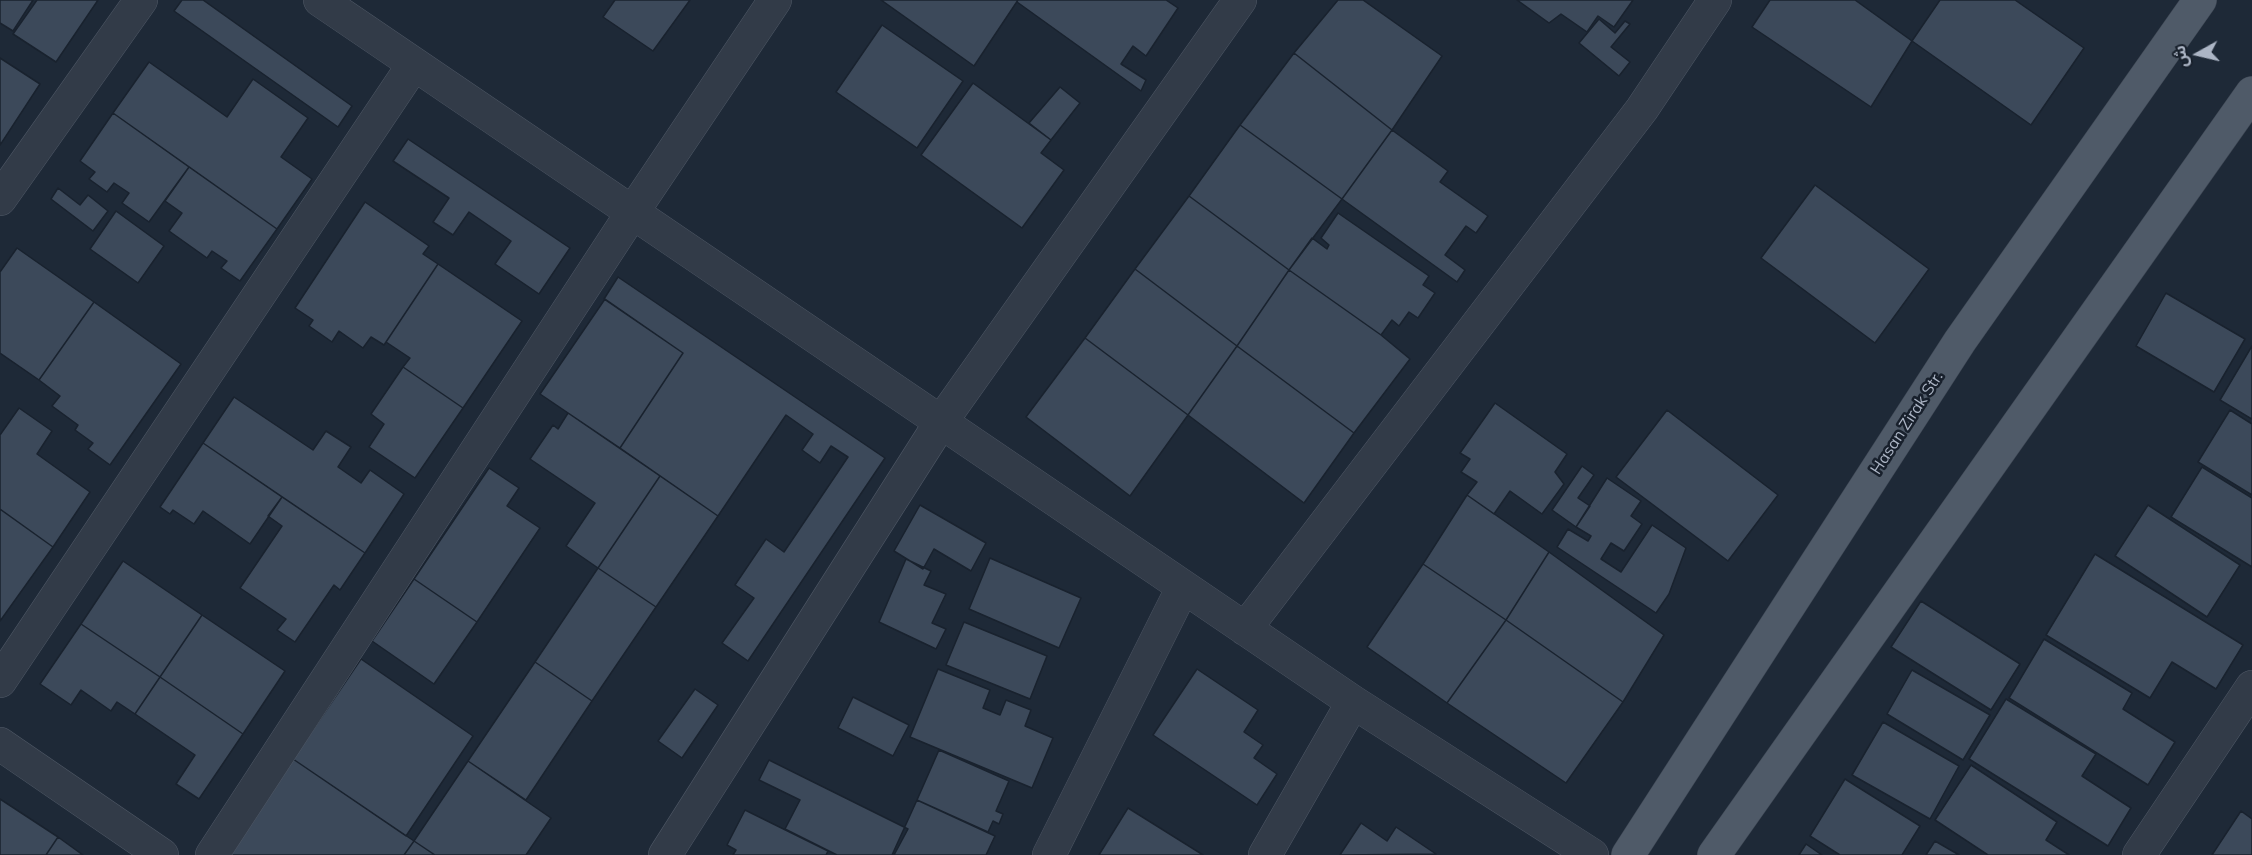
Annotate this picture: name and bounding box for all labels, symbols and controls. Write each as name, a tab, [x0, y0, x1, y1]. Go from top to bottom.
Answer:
north arrow	[2168, 24, 2228, 84]
text: ش	[2169, 44, 2192, 69]
street label: Hasan Zirak Str.	[1867, 368, 1947, 478]

